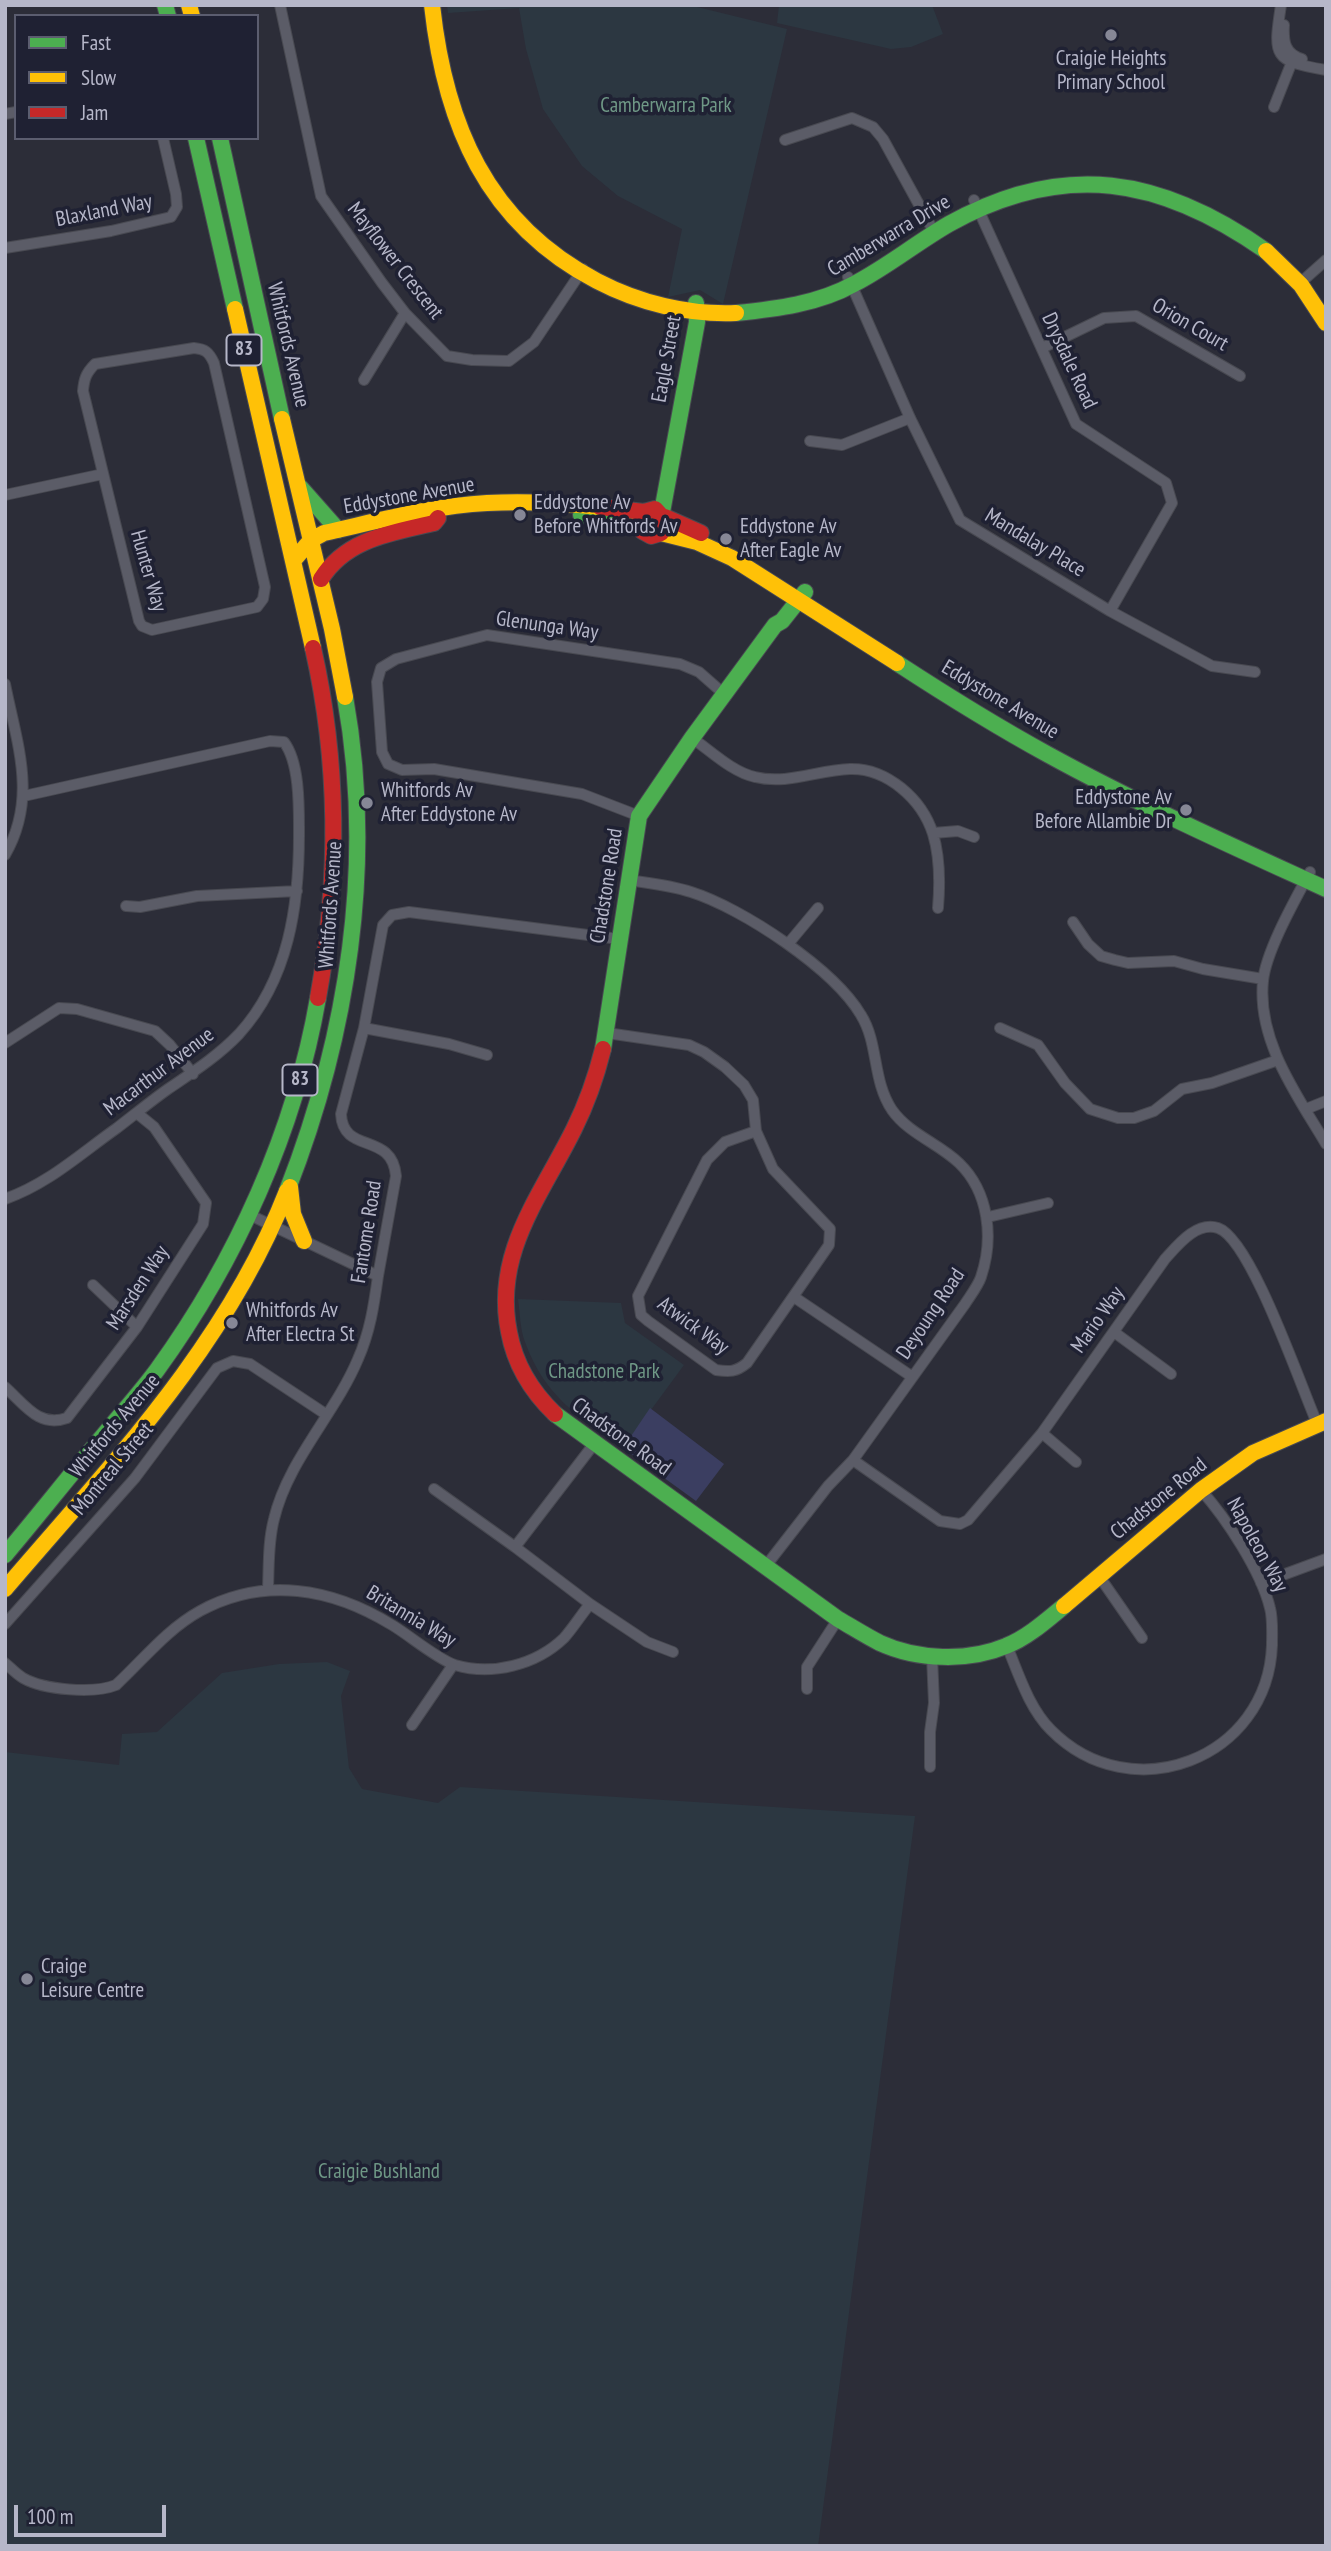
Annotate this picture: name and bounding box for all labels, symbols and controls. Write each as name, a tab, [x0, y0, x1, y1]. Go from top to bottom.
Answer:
legend	[14, 14, 259, 140]
marker: Craigie Heights Primary School	[1103, 27, 1119, 43]
text: Fast	[81, 29, 111, 56]
place label: Craigie Heights Primary School	[1056, 46, 1166, 96]
text: Slow	[81, 64, 116, 91]
park label: Camberwarra Park	[600, 93, 732, 119]
text: Jam	[81, 99, 108, 126]
street label: Blaxland Way	[54, 189, 154, 233]
street label: Camberwarra Drive	[823, 190, 955, 282]
street label: Mayflower Crescent	[342, 198, 448, 324]
street label: Whitfords Avenue	[261, 280, 315, 410]
street label: Orion Court	[1147, 293, 1233, 357]
street label: Drysdale Road	[1036, 309, 1102, 413]
street label: Eagle Street	[647, 313, 687, 405]
road number: 83	[226, 334, 262, 366]
street label: Eddystone Avenue	[342, 472, 476, 520]
place label: Eddystone Av Before Whitfords Av	[534, 490, 678, 540]
street label: Mandalay Place	[980, 503, 1090, 583]
marker: Eddystone Av Before Whitfords Av	[512, 507, 528, 523]
place label: Eddystone Av After Eagle Av	[740, 514, 841, 564]
street label: Hunter Way	[124, 527, 172, 615]
marker: Eddystone Av After Eagle Av	[718, 531, 734, 547]
street label: Glenunga Way	[494, 606, 600, 646]
street label: Eddystone Avenue	[937, 655, 1063, 745]
place label: Whitfords Av After Eddystone Av	[381, 778, 517, 828]
place label: Eddystone Av Before Allambie Dr	[1035, 785, 1172, 835]
marker: Whitfords Av After Eddystone Av	[359, 795, 375, 811]
marker: Eddystone Av Before Allambie Dr	[1178, 802, 1194, 818]
street label: Chadstone Road	[585, 827, 629, 945]
street label: Whitfords Avenue	[314, 841, 348, 969]
street label: Macarthur Avenue	[99, 1022, 219, 1122]
road number: 83	[282, 1064, 318, 1096]
street label: Fantome Road	[346, 1179, 388, 1285]
street label: Marsden Way	[101, 1241, 175, 1335]
street label: Deyoung Road	[891, 1264, 971, 1364]
street label: Mario Way	[1066, 1282, 1130, 1358]
street label: Atwick Way	[652, 1292, 734, 1360]
place label: Whitfords Av After Electra St	[246, 1298, 355, 1348]
marker: Whitfords Av After Electra St	[224, 1315, 240, 1331]
park label: Chadstone Park	[548, 1359, 660, 1385]
street label: Whitfords Avenue	[64, 1369, 166, 1483]
street label: Chadstone Road	[567, 1393, 675, 1481]
street label: Montreal Street	[67, 1418, 159, 1520]
street label: Chadstone Road	[1106, 1453, 1212, 1545]
street label: Napoleon Way	[1221, 1494, 1293, 1596]
street label: Britannia Way	[362, 1580, 460, 1654]
place label: Craige Leisure Centre	[41, 1954, 144, 2004]
marker: Craige Leisure Centre	[19, 1971, 35, 1987]
park label: Craigie Bushland	[318, 2159, 440, 2185]
scale bar	[18, 2492, 170, 2536]
text: 100 m	[27, 2503, 73, 2530]

